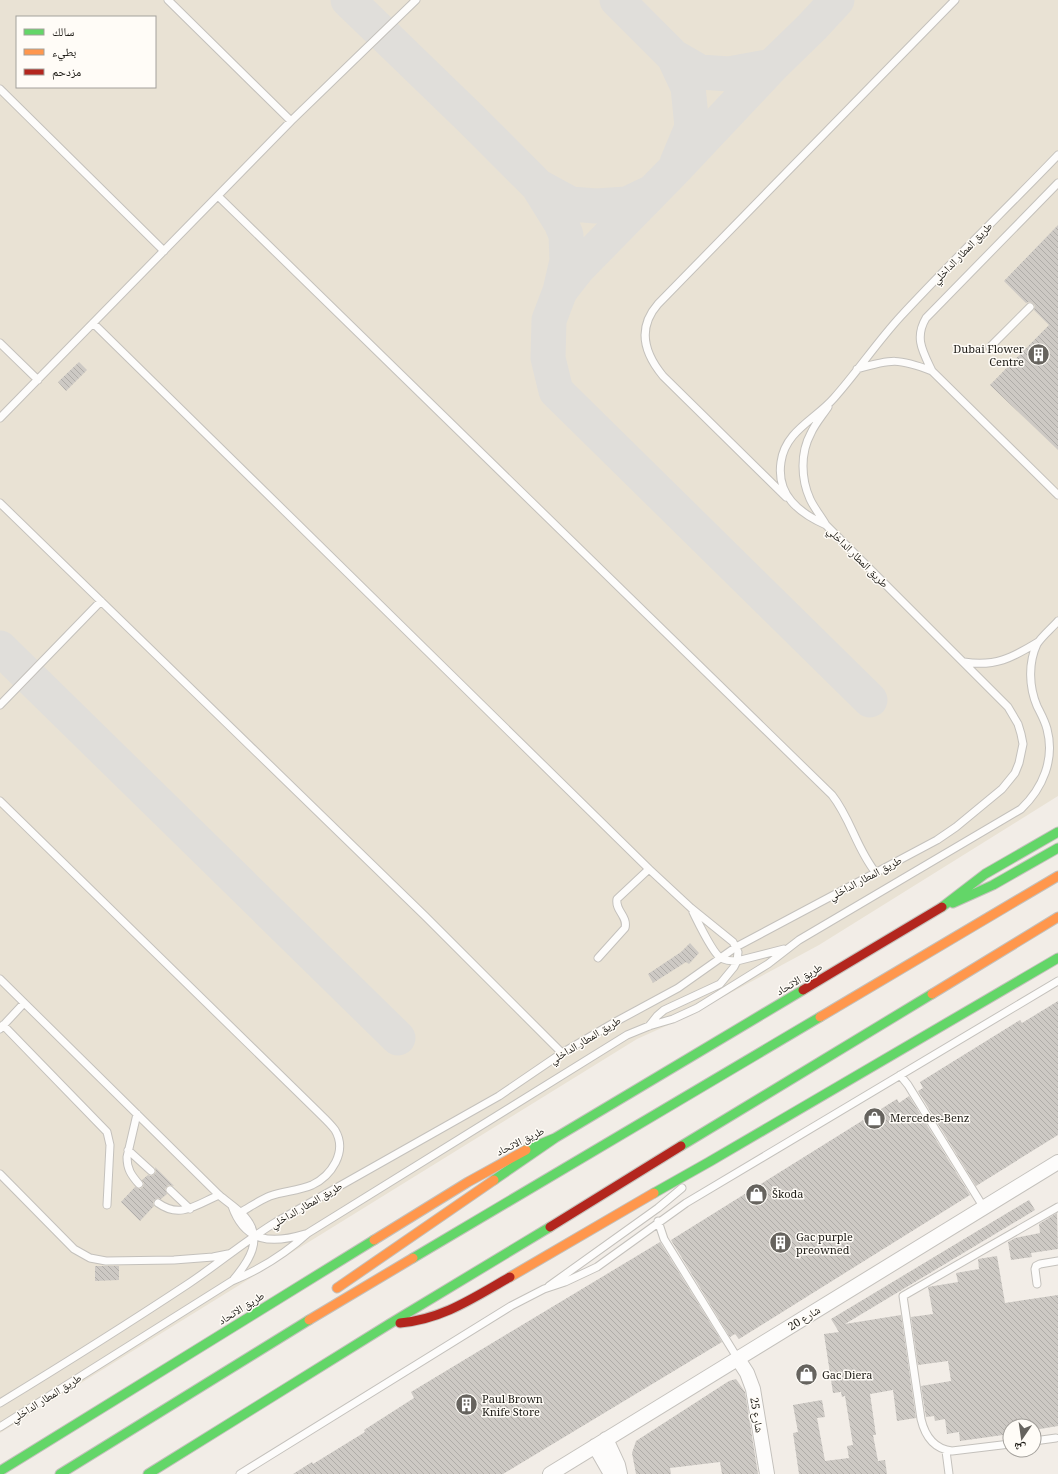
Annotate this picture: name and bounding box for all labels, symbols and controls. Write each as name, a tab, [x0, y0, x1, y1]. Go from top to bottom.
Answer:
legend	[16, 16, 156, 88]
text: سالك	[52, 23, 74, 44]
text: بطيء	[52, 43, 76, 64]
text: مزدحم	[52, 63, 81, 84]
street label: طريق المطار الداخلي	[928, 218, 998, 290]
place label: Dubai Flower Centre	[953, 341, 1025, 373]
building icon: Dubai Flower Centre	[1026, 342, 1052, 368]
street label: طريق المطار الداخلي	[822, 523, 892, 593]
street label: طريق المطار الداخلي	[826, 852, 906, 907]
street label: طريق الاتحاد	[773, 959, 827, 1002]
street label: طريق المطار الداخلي	[546, 1012, 625, 1070]
shop icon: Mercedes-Benz	[861, 1105, 887, 1131]
place label: Mercedes-Benz	[890, 1110, 970, 1129]
street label: طريق الاتحاد	[493, 1122, 548, 1162]
street label: طريق المطار الداخلي	[267, 1178, 347, 1235]
shop icon: Škoda	[743, 1181, 769, 1207]
place label: Škoda	[772, 1186, 804, 1205]
place label: Gac purple preowned	[796, 1229, 853, 1261]
building icon: Gac purple preowned	[767, 1230, 793, 1256]
street label: طريق الاتحاد	[215, 1288, 269, 1331]
street label: شارع 20	[785, 1302, 825, 1337]
shop icon: Gac Diera	[794, 1362, 820, 1388]
place label: Gac Diera	[822, 1367, 872, 1386]
street label: طريق المطار الداخلي	[7, 1370, 86, 1429]
place label: Paul Brown Knife Store	[482, 1391, 543, 1423]
building icon: Paul Brown Knife Store	[454, 1392, 480, 1418]
street label: شارع 25	[743, 1396, 768, 1434]
north arrow	[1002, 1418, 1042, 1458]
text: ش	[1012, 1436, 1028, 1457]

